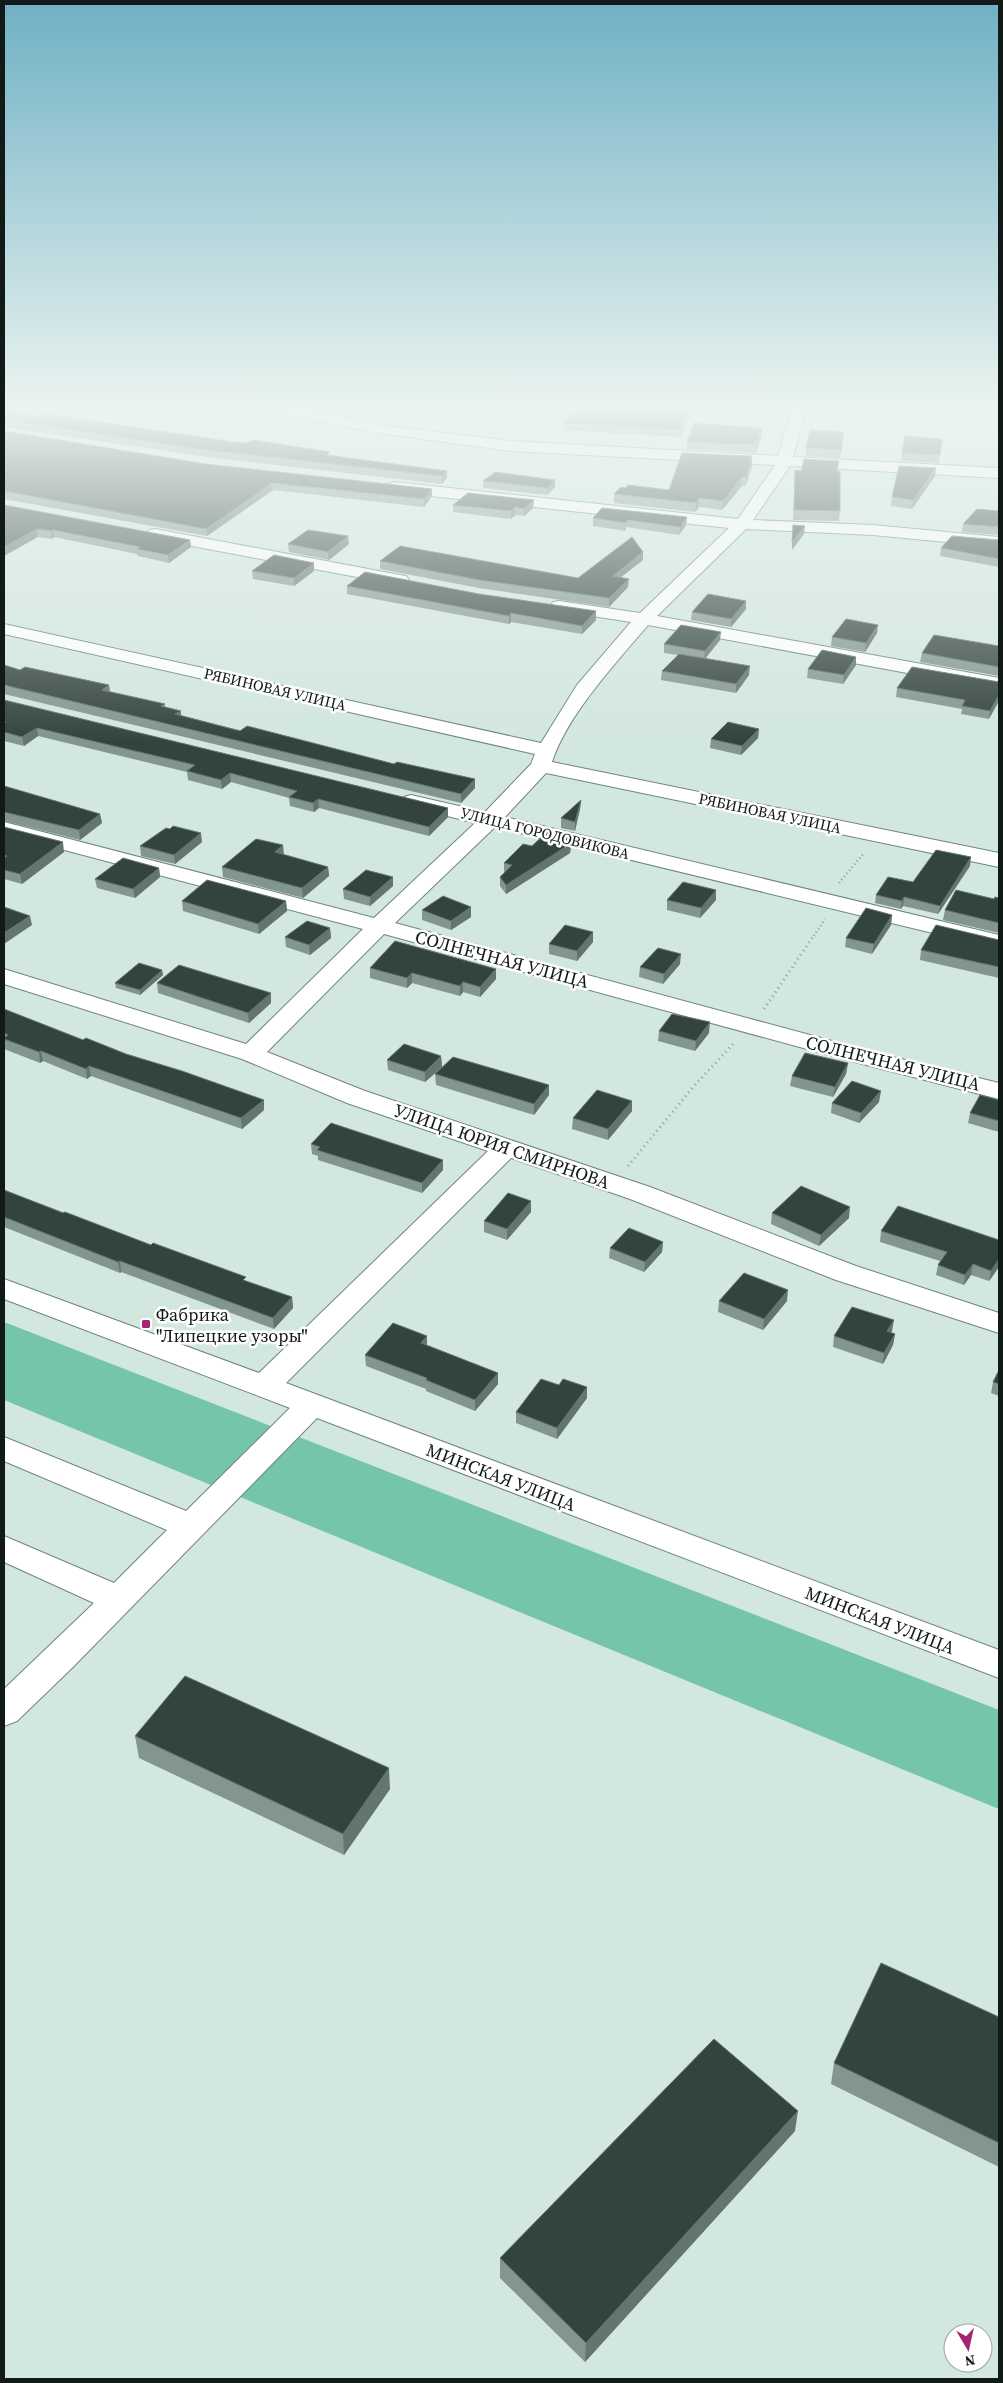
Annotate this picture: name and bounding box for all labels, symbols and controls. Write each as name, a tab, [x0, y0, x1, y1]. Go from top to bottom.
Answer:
street label: РЯБИНОВАЯ УЛИЦА	[202, 662, 348, 716]
street label: РЯБИНОВАЯ УЛИЦА	[697, 788, 843, 838]
street label: УЛИЦА ГОРОДОВИКОВА	[458, 802, 632, 864]
street label: СОЛНЕЧНАЯ УЛИЦА	[412, 924, 592, 994]
street label: СОЛНЕЧНАЯ УЛИЦА	[803, 1029, 983, 1097]
street label: УЛИЦА ЮРИЯ СМИРНОВА	[391, 1097, 613, 1195]
place label: Фабрика "Липецкие узоры"	[156, 1302, 308, 1348]
marker: Фабрика "Липецкие узоры"	[140, 1318, 152, 1330]
street label: МИНСКАЯ УЛИЦА	[423, 1437, 579, 1517]
street label: МИНСКАЯ УЛИЦА	[802, 1580, 958, 1660]
north arrow	[943, 2323, 993, 2373]
text: N	[963, 2350, 977, 2372]

